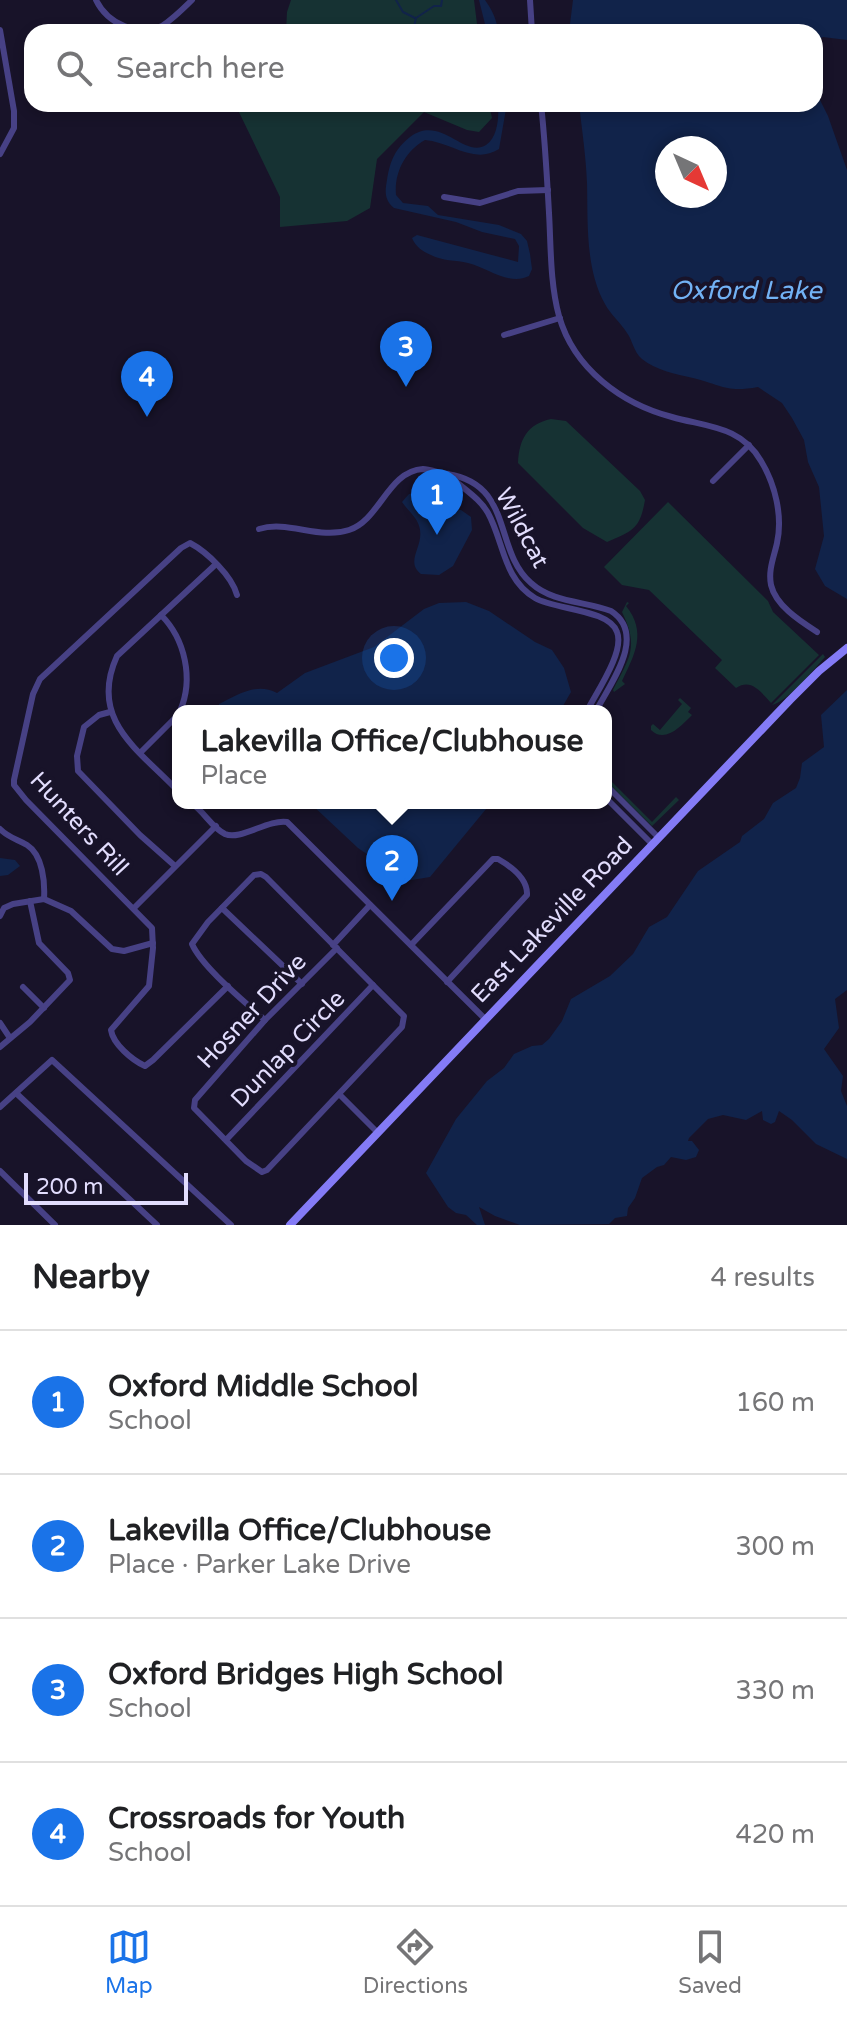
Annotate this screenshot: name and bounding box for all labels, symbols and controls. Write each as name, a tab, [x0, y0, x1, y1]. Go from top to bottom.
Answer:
search box	[24, 24, 823, 112]
icon: search	[52, 46, 96, 90]
text: Search here	[116, 50, 285, 87]
north arrow	[655, 136, 727, 208]
water label: Oxford Lake	[670, 275, 823, 306]
pin: 3	[380, 321, 432, 387]
pin: 4	[121, 351, 173, 417]
pin: 1	[411, 469, 463, 535]
street label: Wildcat	[489, 483, 555, 573]
your location	[374, 638, 414, 678]
popup	[172, 705, 612, 809]
text: Lakevilla Office/Clubhouse	[200, 723, 584, 760]
text: Place	[200, 760, 267, 791]
street label: Hunters Rill	[24, 766, 134, 882]
street label: East Lakeville Road	[465, 831, 639, 1009]
pin: 2	[366, 835, 418, 901]
street label: Hosner Drive	[191, 947, 313, 1075]
street label: Dunlap Circle	[225, 984, 351, 1114]
scale bar	[24, 1169, 188, 1205]
text: 200 m	[36, 1174, 103, 1200]
text: Nearby	[32, 1257, 150, 1298]
text: 4 results	[710, 1262, 815, 1293]
text: Oxford Middle School	[108, 1368, 418, 1405]
text: 1	[50, 1387, 66, 1418]
text: 160 m	[735, 1387, 815, 1418]
text: School	[108, 1405, 192, 1436]
text: Lakevilla Office/Clubhouse	[108, 1512, 491, 1549]
text: 2	[50, 1531, 66, 1562]
text: 300 m	[735, 1531, 815, 1562]
text: Place · Parker Lake Drive	[108, 1549, 411, 1580]
text: Oxford Bridges High School	[108, 1656, 504, 1693]
text: 3	[50, 1675, 66, 1706]
text: 330 m	[735, 1675, 815, 1706]
text: School	[108, 1693, 192, 1724]
text: Crossroads for Youth	[108, 1800, 405, 1837]
text: 4	[50, 1819, 66, 1850]
text: 420 m	[735, 1819, 815, 1850]
text: School	[108, 1837, 192, 1868]
tab: Map	[105, 1925, 153, 1999]
tab: Directions	[363, 1925, 468, 1999]
tab: Saved	[678, 1925, 742, 1999]

